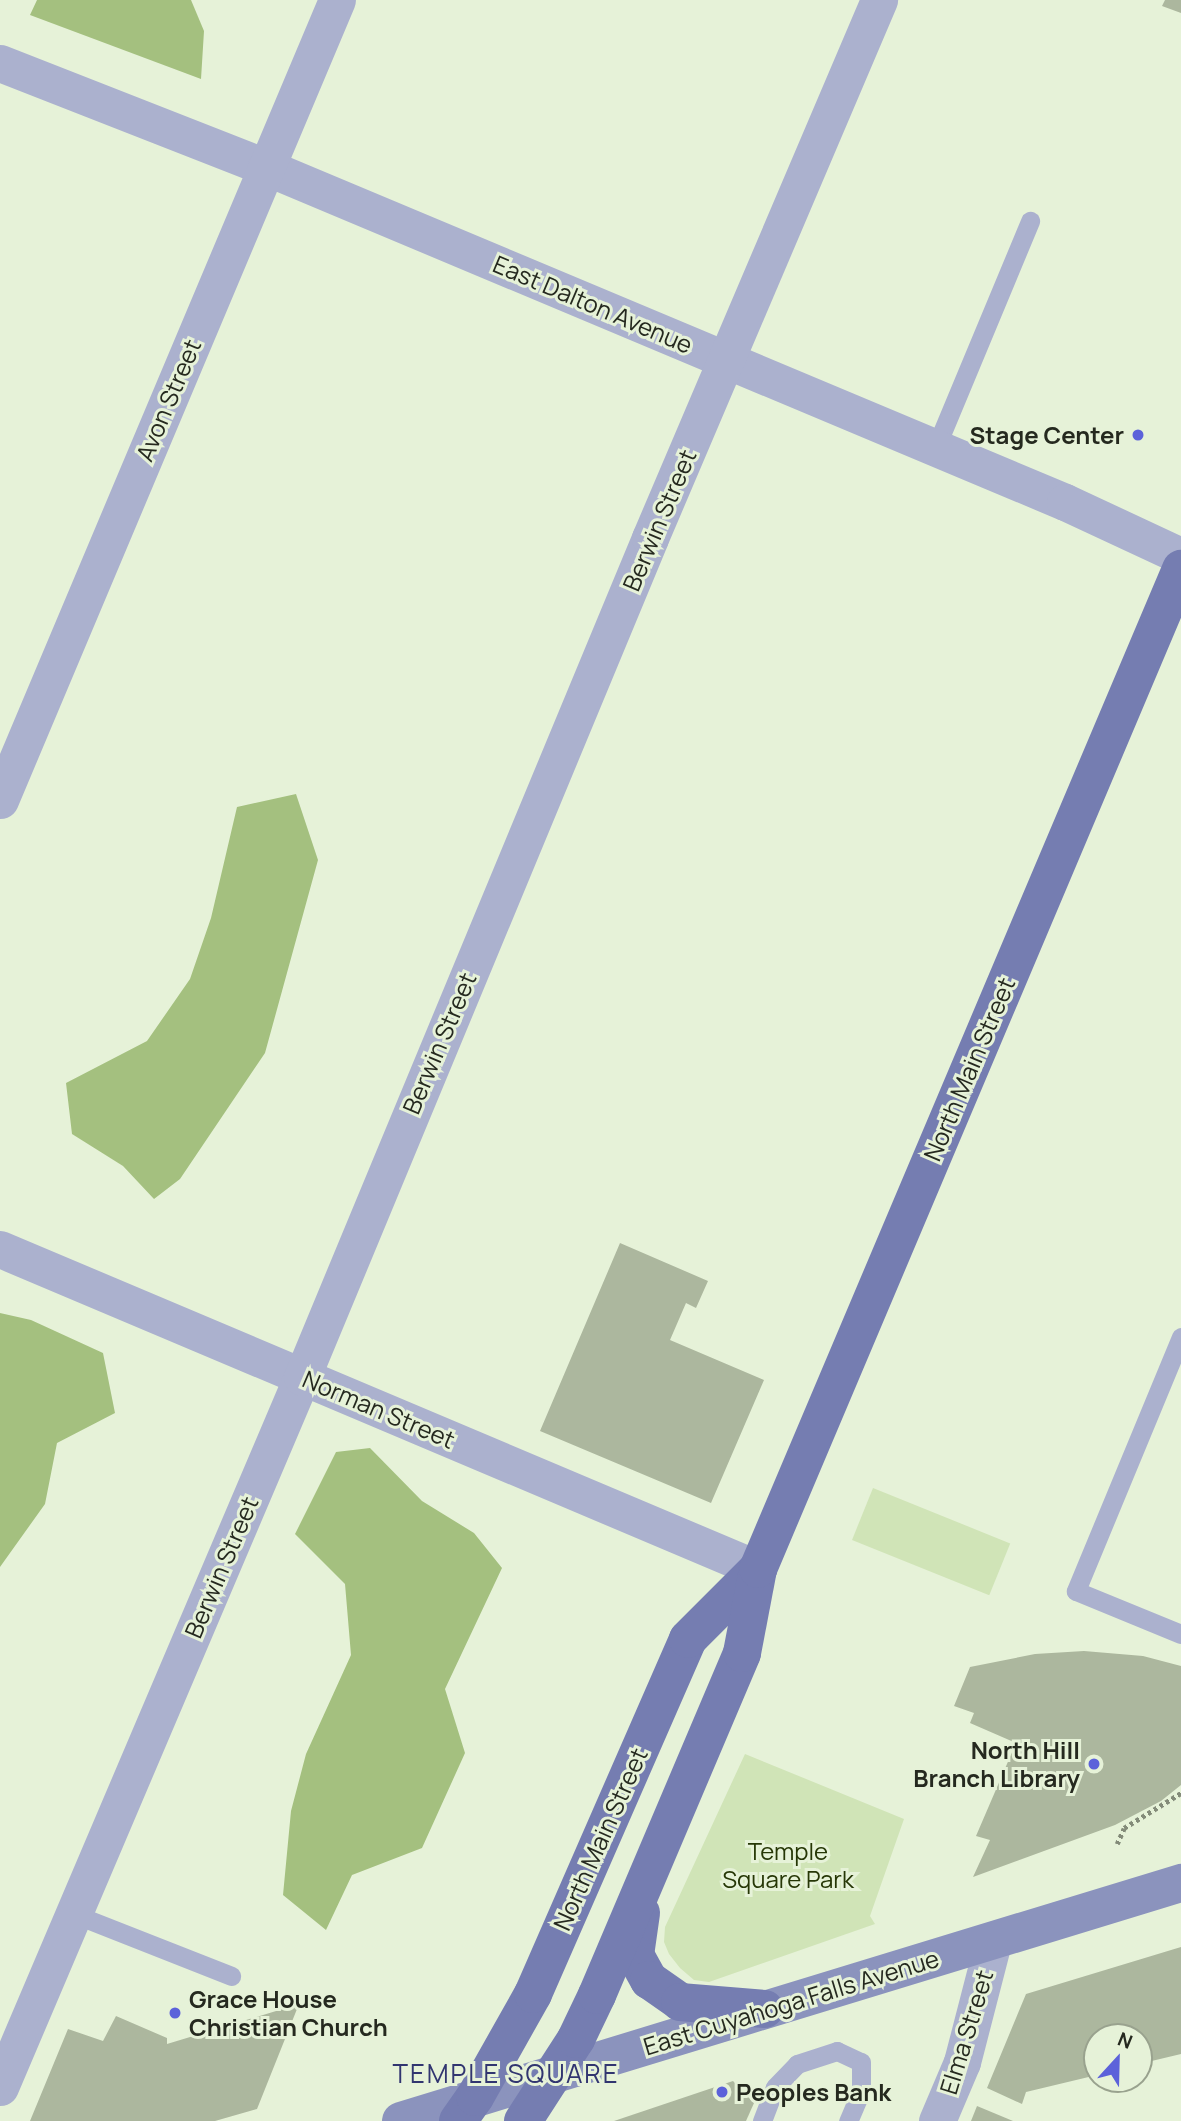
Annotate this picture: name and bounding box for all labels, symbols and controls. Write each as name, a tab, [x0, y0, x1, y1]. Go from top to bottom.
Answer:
street label: East Dalton Avenue	[489, 249, 697, 359]
street label: Avon Street	[129, 335, 207, 465]
place label: Stage Center	[969, 421, 1124, 449]
marker: Stage Center	[1130, 427, 1146, 443]
street label: Berwin Street	[616, 445, 702, 595]
street label: Berwin Street	[396, 968, 482, 1118]
street label: North Main Street	[917, 973, 1021, 1165]
street label: Norman Street	[299, 1364, 459, 1454]
street label: Berwin Street	[178, 1492, 264, 1642]
place label: North Hill Branch Library	[913, 1736, 1080, 1792]
street label: North Main Street	[547, 1743, 653, 1935]
marker: North Hill Branch Library	[1086, 1756, 1102, 1772]
park label: Temple Square Park	[722, 1837, 854, 1893]
street label: East Cuyahoga Falls Avenue	[640, 1943, 942, 2061]
street label: Elma Street	[933, 1966, 999, 2098]
place label: Grace House Christian Church	[189, 1985, 388, 2041]
marker: Grace House Christian Church	[167, 2005, 183, 2021]
north arrow	[1083, 2023, 1153, 2093]
text: N	[1114, 2026, 1136, 2055]
district label: TEMPLE SQUARE	[394, 2058, 618, 2090]
place label: Peoples Bank	[736, 2078, 891, 2106]
marker: Peoples Bank	[714, 2084, 730, 2100]

